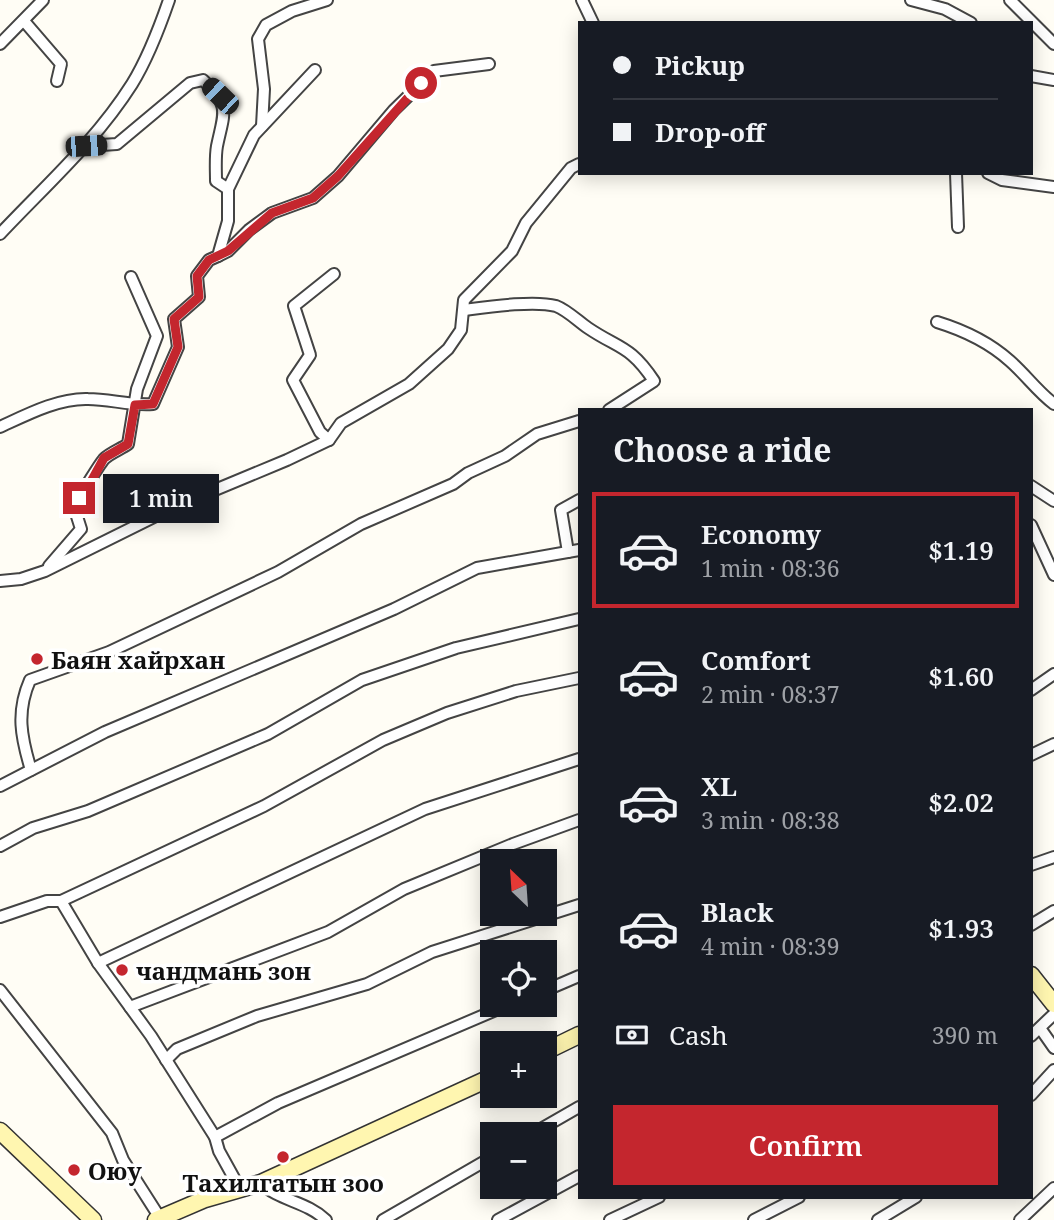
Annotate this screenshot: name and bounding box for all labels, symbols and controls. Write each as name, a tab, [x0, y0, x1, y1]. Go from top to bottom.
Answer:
text: Pickup	[655, 47, 745, 83]
route start	[405, 67, 437, 99]
car	[198, 74, 243, 118]
text: Drop-off	[655, 114, 765, 150]
car	[65, 134, 108, 158]
text: Choose a ride	[613, 428, 832, 471]
callout: 1 min	[104, 474, 219, 522]
route end	[63, 482, 95, 514]
text: 1 min	[129, 482, 193, 514]
text: Economy	[701, 516, 821, 552]
icon: car	[617, 519, 680, 582]
text: $1.19	[928, 532, 994, 568]
text: 1 min · 08:36	[701, 552, 839, 584]
text: Comfort	[701, 642, 811, 678]
place label: Баян хайрхан	[51, 643, 225, 676]
icon: car	[617, 645, 680, 708]
marker: Баян хайрхан	[29, 651, 45, 667]
text: $1.60	[928, 658, 994, 694]
text: 2 min · 08:37	[701, 678, 839, 710]
text: XL	[701, 768, 737, 804]
icon: car	[617, 771, 680, 834]
text: $2.02	[928, 784, 994, 820]
text: 3 min · 08:38	[701, 804, 839, 836]
north arrow	[480, 849, 556, 926]
map controls	[480, 849, 557, 1199]
text: Black	[701, 894, 774, 930]
icon: car	[617, 897, 680, 960]
text: $1.93	[928, 910, 994, 946]
text: 4 min · 08:39	[701, 930, 839, 962]
button: locate	[480, 940, 557, 1017]
place label: чандмань зон	[136, 954, 311, 987]
marker: чандмань зон	[114, 962, 130, 978]
icon: cash	[613, 1016, 651, 1054]
text: Cash	[669, 1017, 728, 1053]
text: 390 m	[932, 1019, 998, 1051]
button: +	[480, 1031, 557, 1108]
button: Confirm	[613, 1105, 998, 1185]
button: −	[480, 1122, 557, 1199]
marker: Тахилгатын зоо	[275, 1149, 291, 1165]
place label: Оюу	[88, 1154, 142, 1187]
marker: Оюу	[66, 1162, 82, 1178]
place label: Тахилгатын зоо	[182, 1166, 384, 1199]

